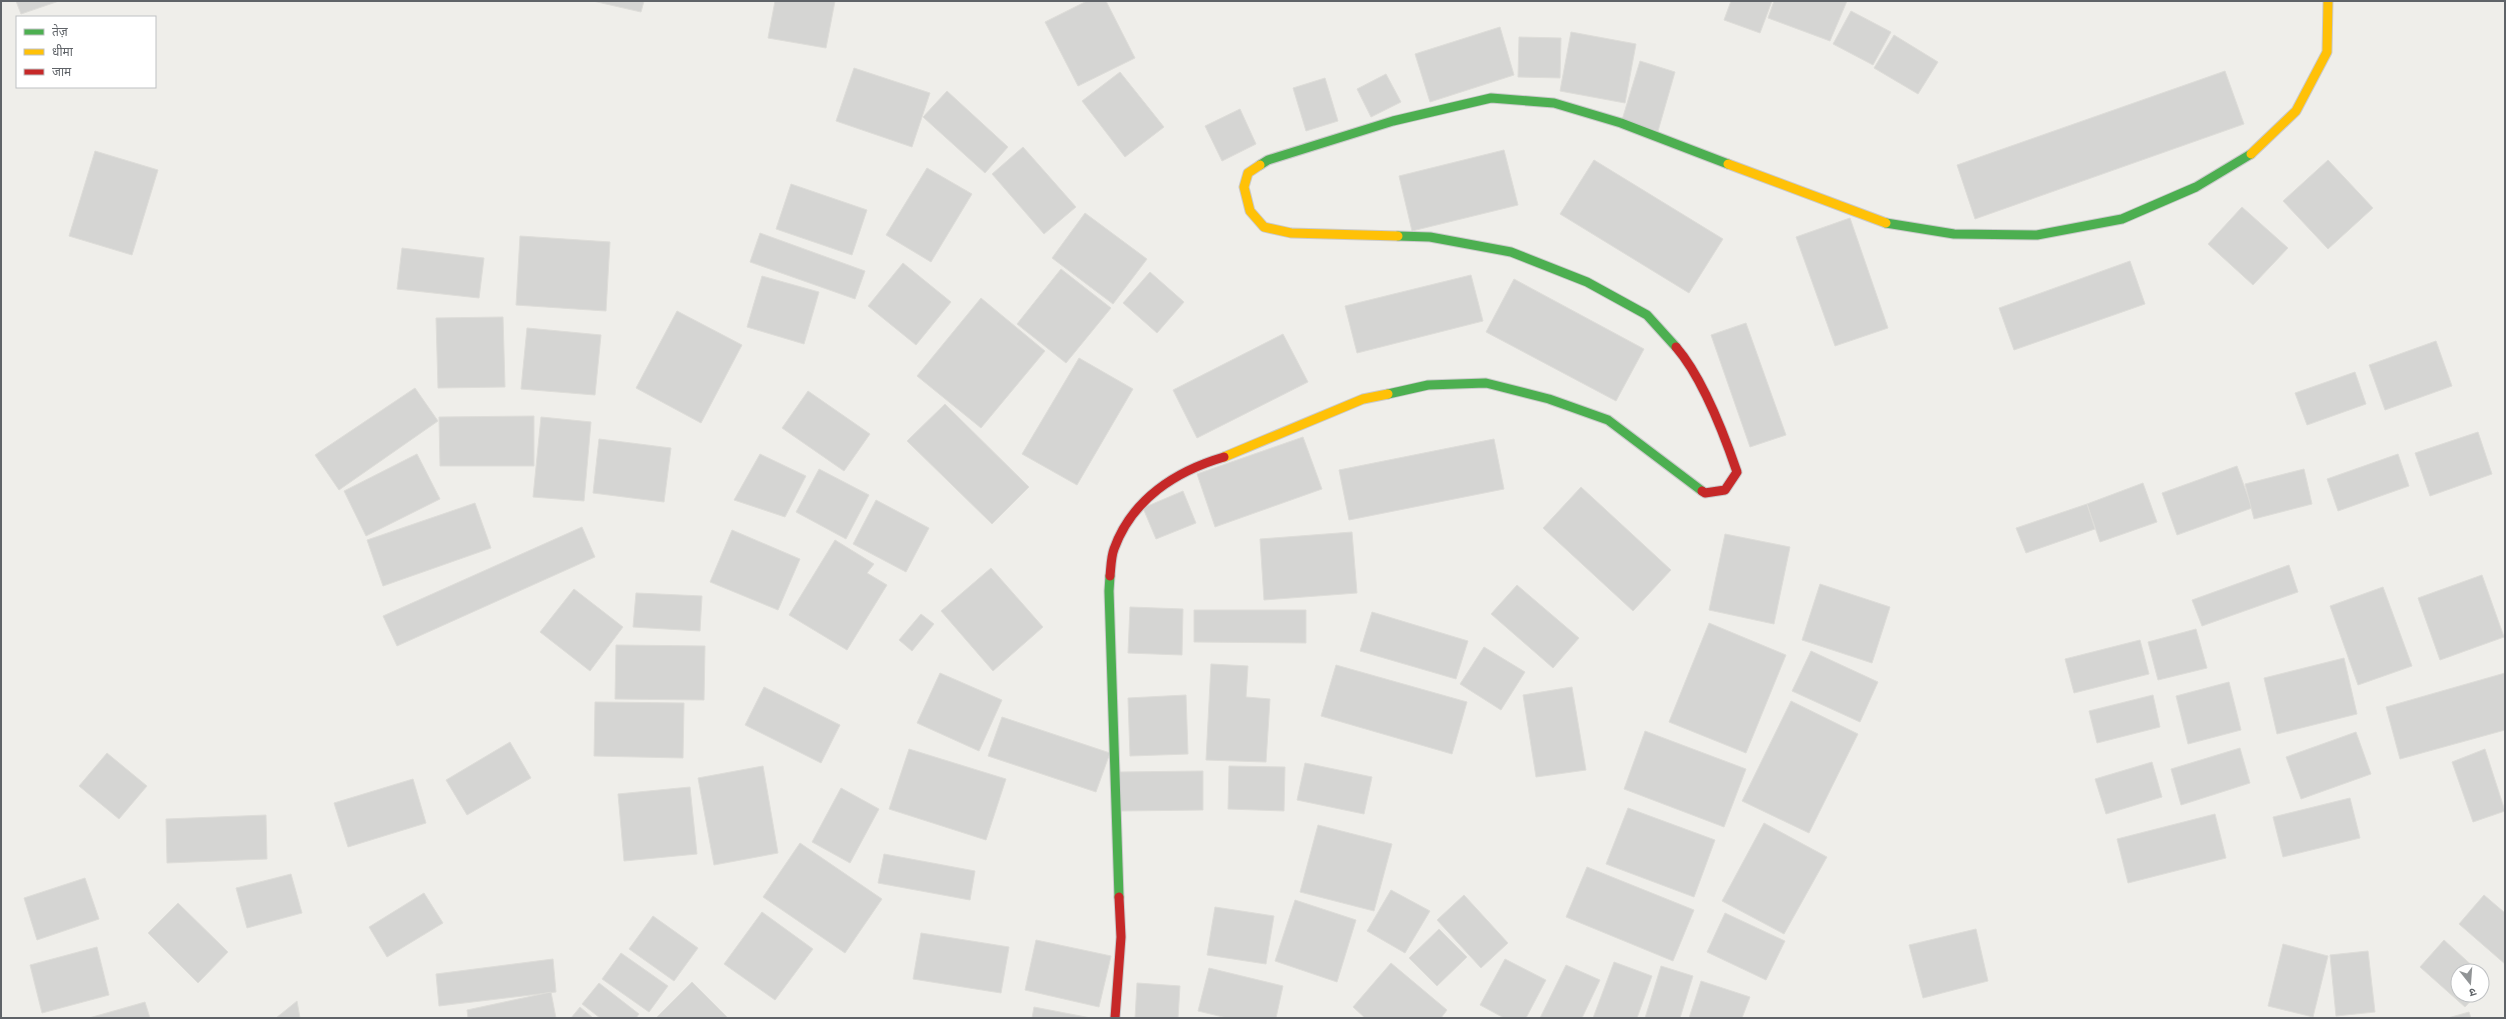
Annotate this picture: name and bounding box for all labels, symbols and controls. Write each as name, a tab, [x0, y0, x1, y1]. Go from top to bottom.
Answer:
legend	[16, 16, 156, 88]
text: तेज़	[52, 24, 69, 39]
text: धीमा	[52, 44, 74, 59]
text: जाम	[52, 64, 72, 79]
north arrow	[2450, 963, 2490, 1003]
text: उ	[2467, 985, 2478, 1000]

